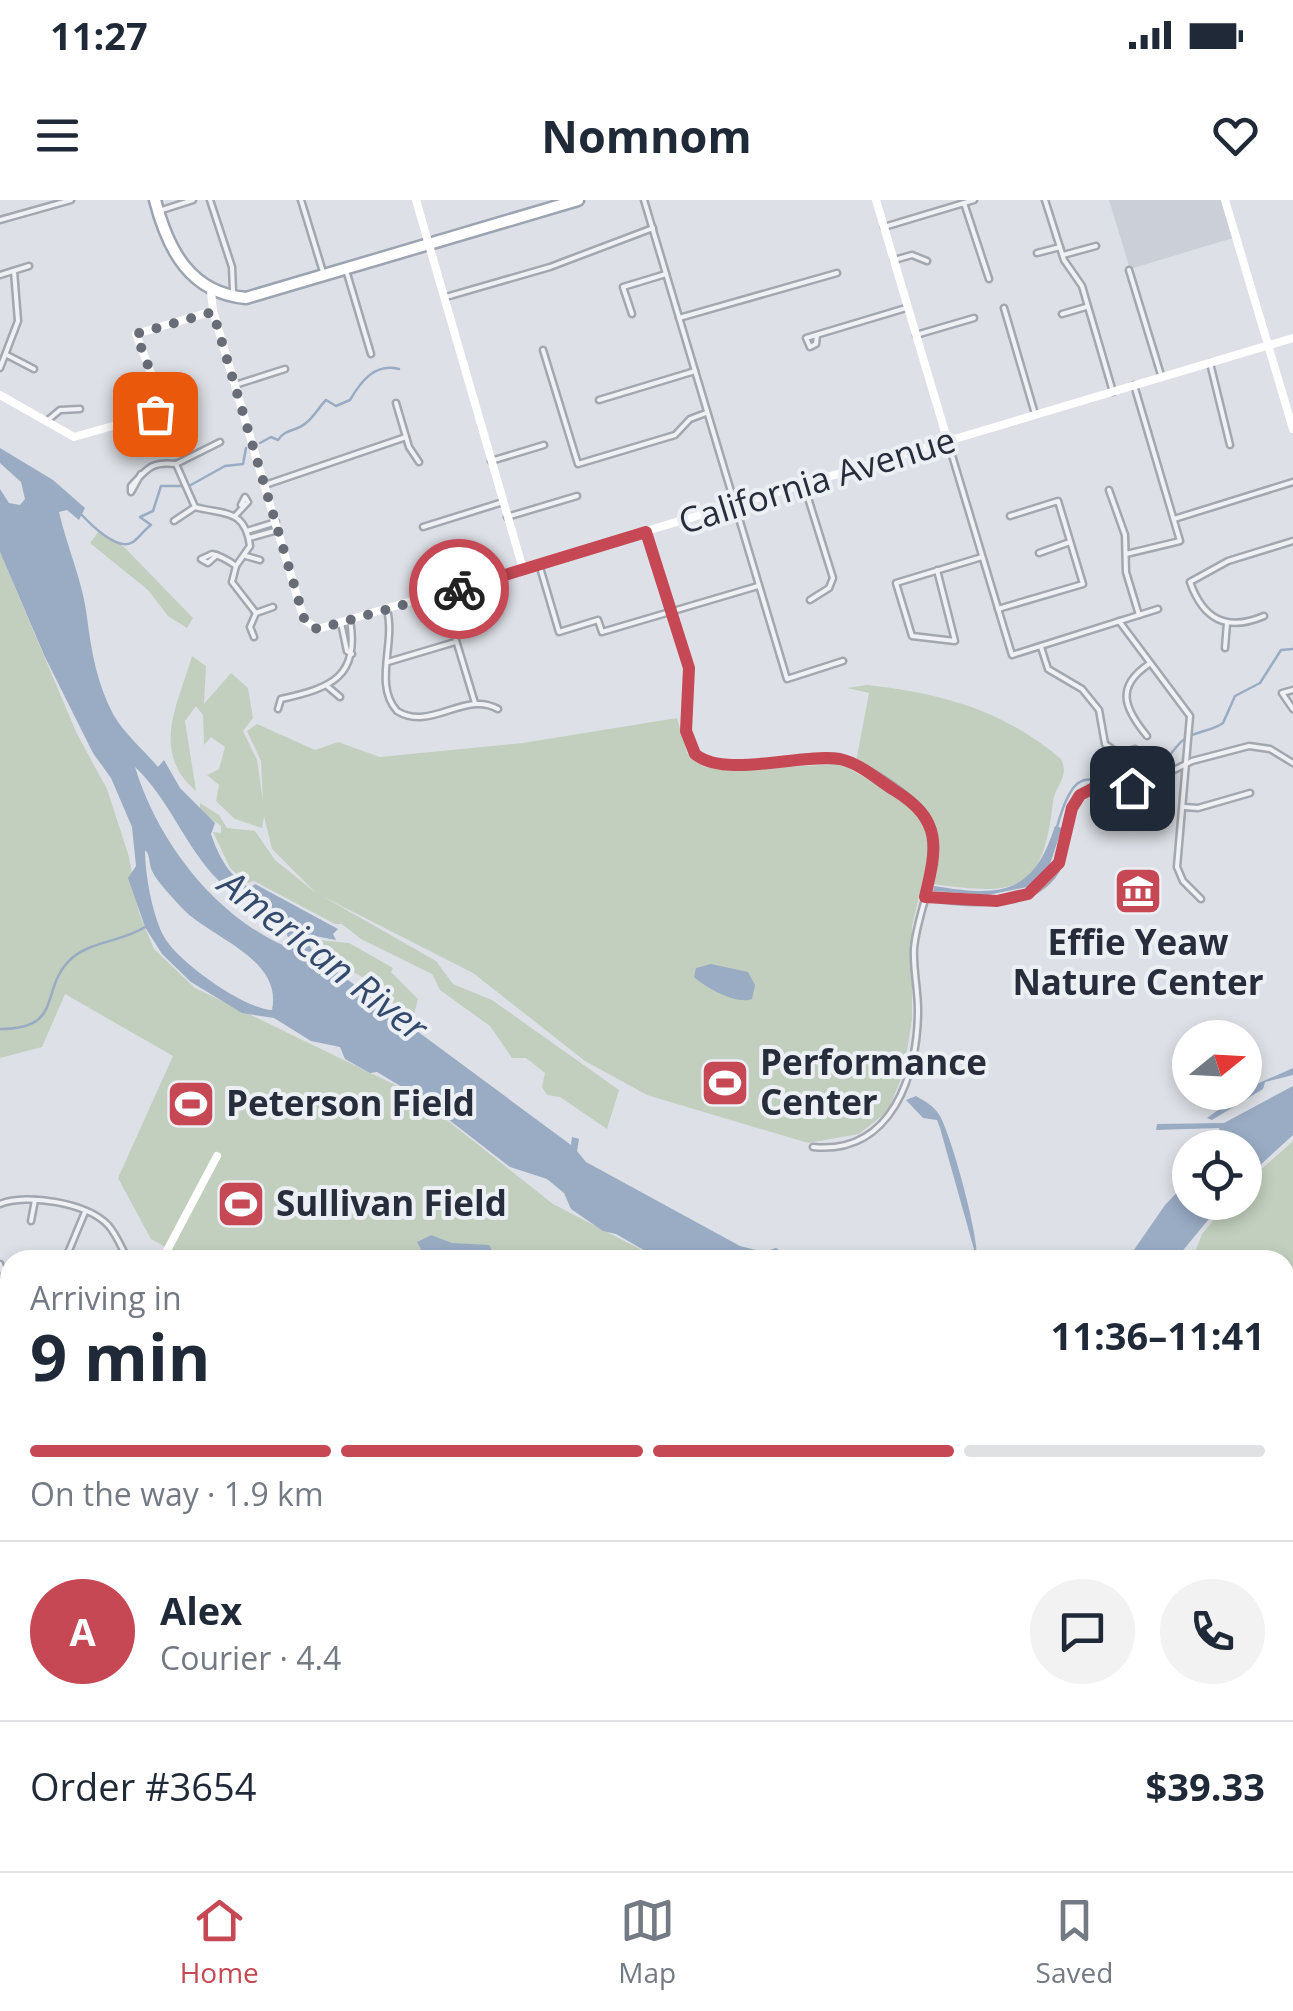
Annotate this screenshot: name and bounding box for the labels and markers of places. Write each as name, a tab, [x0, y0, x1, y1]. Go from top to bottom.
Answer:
pin	[113, 372, 198, 457]
pin	[1090, 746, 1175, 831]
museum icon: Effie Yeaw Nature Center	[1112, 865, 1164, 917]
place label: Effie Yeaw Nature Center	[1012, 918, 1264, 1005]
place label: Performance Center	[760, 1038, 987, 1125]
sports icon: Performance Center	[699, 1057, 751, 1109]
sports icon: Peterson Field	[165, 1078, 217, 1130]
place label: Peterson Field	[226, 1079, 475, 1126]
sports icon: Sullivan Field	[215, 1178, 267, 1230]
place label: Sullivan Field	[276, 1179, 507, 1226]

